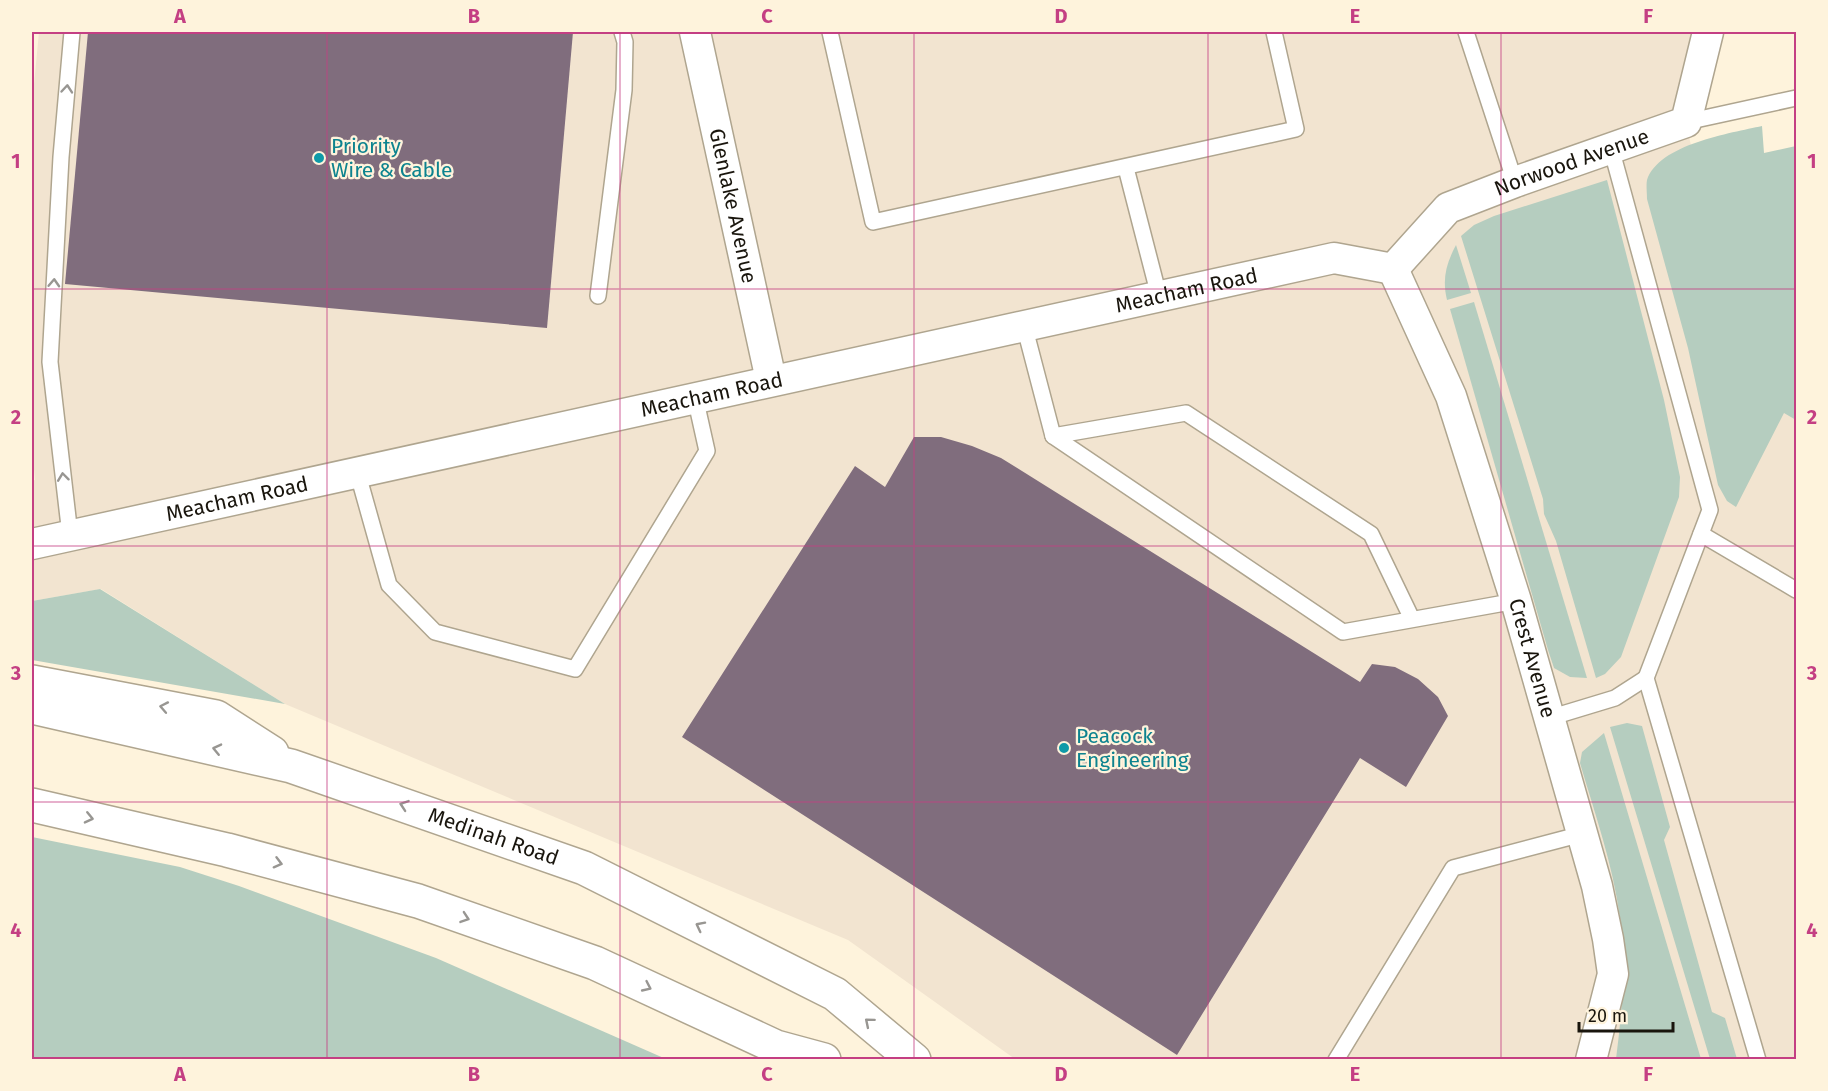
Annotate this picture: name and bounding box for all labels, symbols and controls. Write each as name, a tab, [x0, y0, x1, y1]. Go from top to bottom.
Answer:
text: A	[173, 4, 187, 28]
text: B	[468, 4, 480, 28]
text: C	[761, 4, 773, 28]
text: D	[1054, 4, 1068, 28]
text: E	[1350, 4, 1360, 28]
text: F	[1643, 4, 1653, 28]
one-way arrow	[60, 84, 73, 93]
street label: Norwood Avenue	[1491, 123, 1652, 202]
street label: Glenlake Avenue	[703, 126, 763, 286]
place label: Priority Wire & Cable	[331, 133, 453, 183]
text: 1	[11, 149, 21, 173]
text: 1	[1807, 149, 1817, 173]
marker: Priority Wire & Cable	[312, 151, 326, 165]
street label: Meacham Road	[1113, 262, 1260, 319]
one-way arrow	[48, 279, 61, 288]
street label: Meacham Road	[638, 366, 785, 423]
text: 2	[11, 405, 21, 429]
text: 2	[1807, 405, 1817, 429]
street label: Meacham Road	[164, 471, 311, 527]
one-way arrow	[58, 473, 70, 482]
street label: Crest Avenue	[1503, 595, 1562, 721]
text: 3	[10, 661, 21, 685]
text: 3	[1806, 661, 1817, 685]
one-way arrow	[159, 701, 169, 714]
place label: Peacock Engineering	[1076, 723, 1189, 773]
marker: Peacock Engineering	[1057, 741, 1071, 755]
one-way arrow	[212, 743, 222, 756]
one-way arrow	[399, 800, 409, 812]
street label: Medinah Road	[425, 802, 562, 871]
one-way arrow	[83, 811, 93, 824]
one-way arrow	[273, 856, 283, 869]
one-way arrow	[459, 910, 470, 923]
text: 4	[10, 918, 22, 942]
text: 4	[1806, 918, 1818, 942]
one-way arrow	[695, 922, 706, 934]
one-way arrow	[641, 980, 652, 992]
scale bar	[1579, 995, 1674, 1033]
text: 20 m	[1588, 1005, 1627, 1027]
one-way arrow	[865, 1018, 876, 1029]
text: A	[173, 1062, 187, 1086]
text: B	[468, 1062, 480, 1086]
text: C	[761, 1062, 773, 1086]
text: D	[1054, 1062, 1068, 1086]
text: E	[1350, 1062, 1360, 1086]
text: F	[1643, 1062, 1653, 1086]

